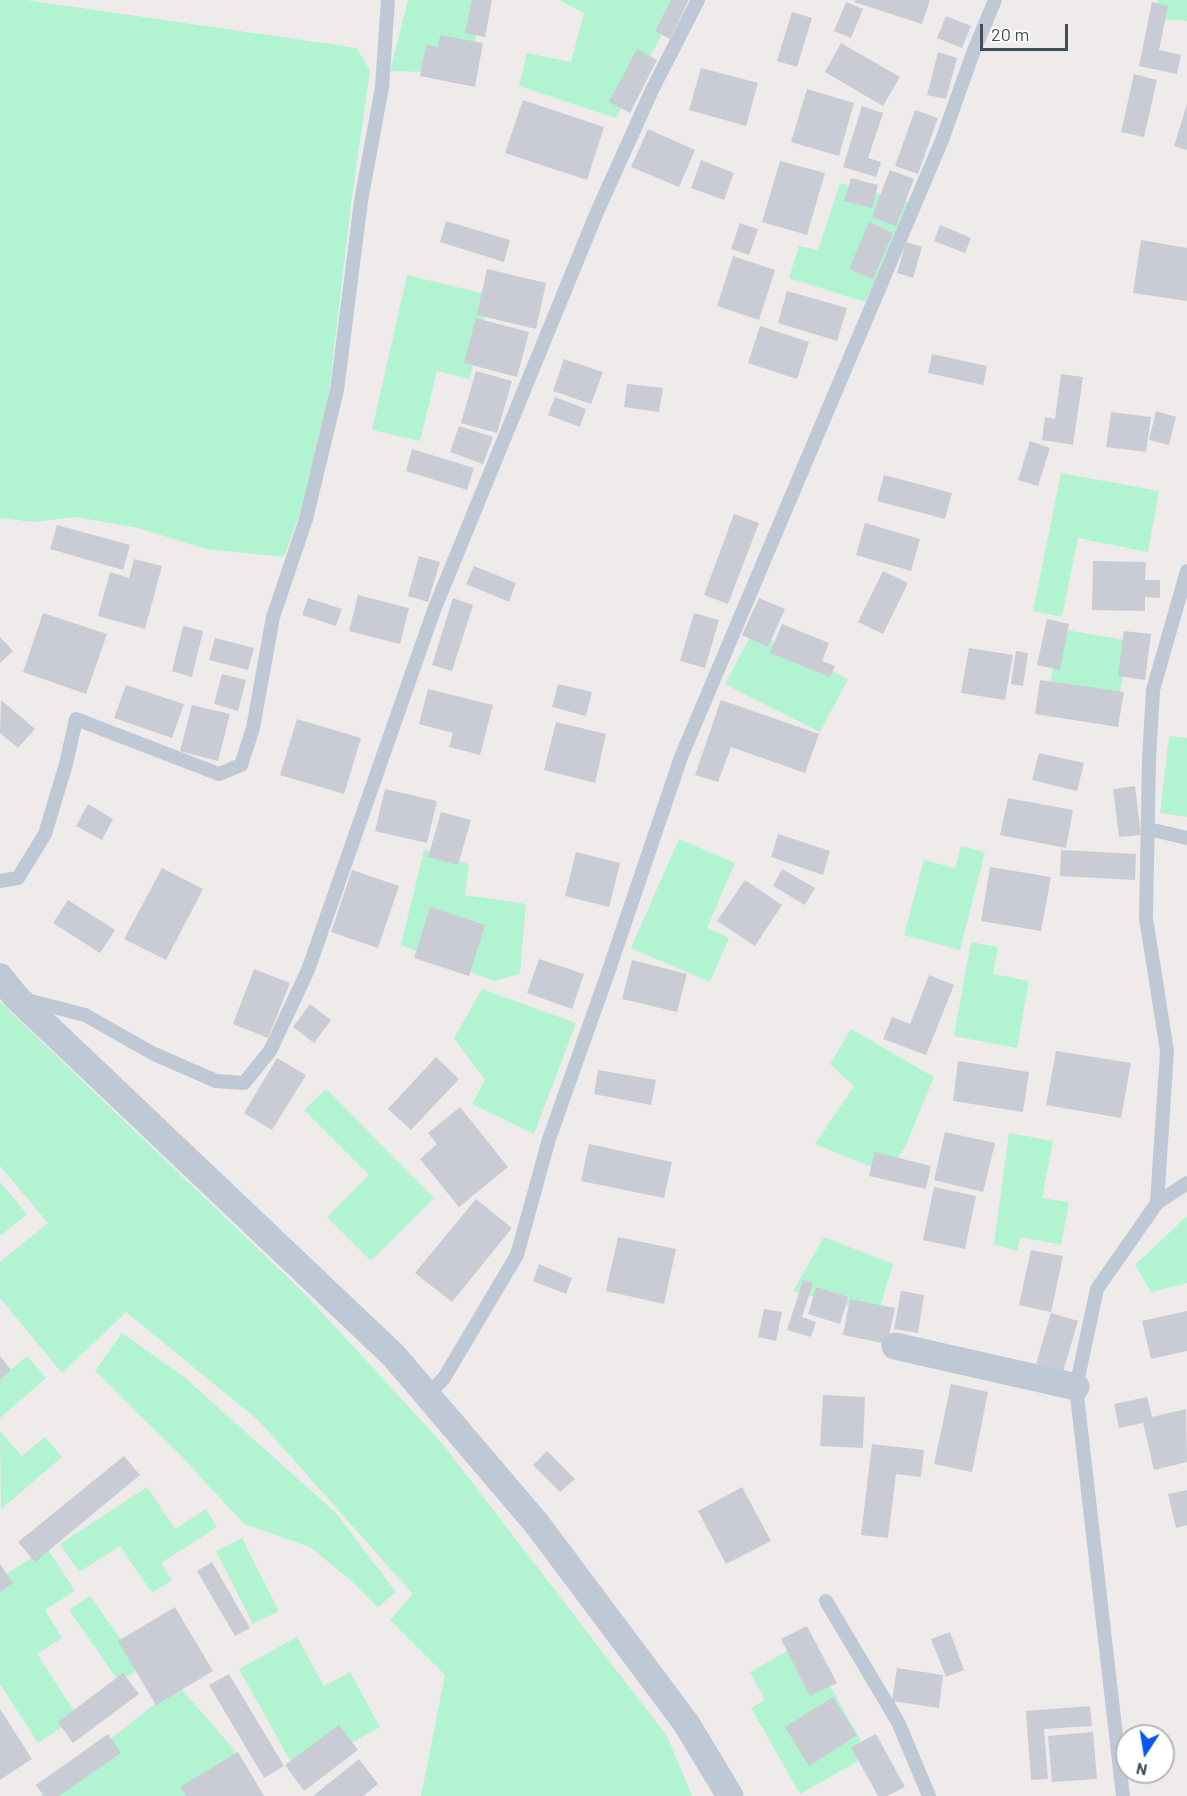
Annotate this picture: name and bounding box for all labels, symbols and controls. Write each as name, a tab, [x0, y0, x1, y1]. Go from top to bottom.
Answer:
scale bar	[983, 12, 1072, 50]
text: 20 m	[991, 23, 1029, 45]
north arrow	[1115, 1724, 1175, 1784]
text: N	[1134, 1760, 1149, 1781]

